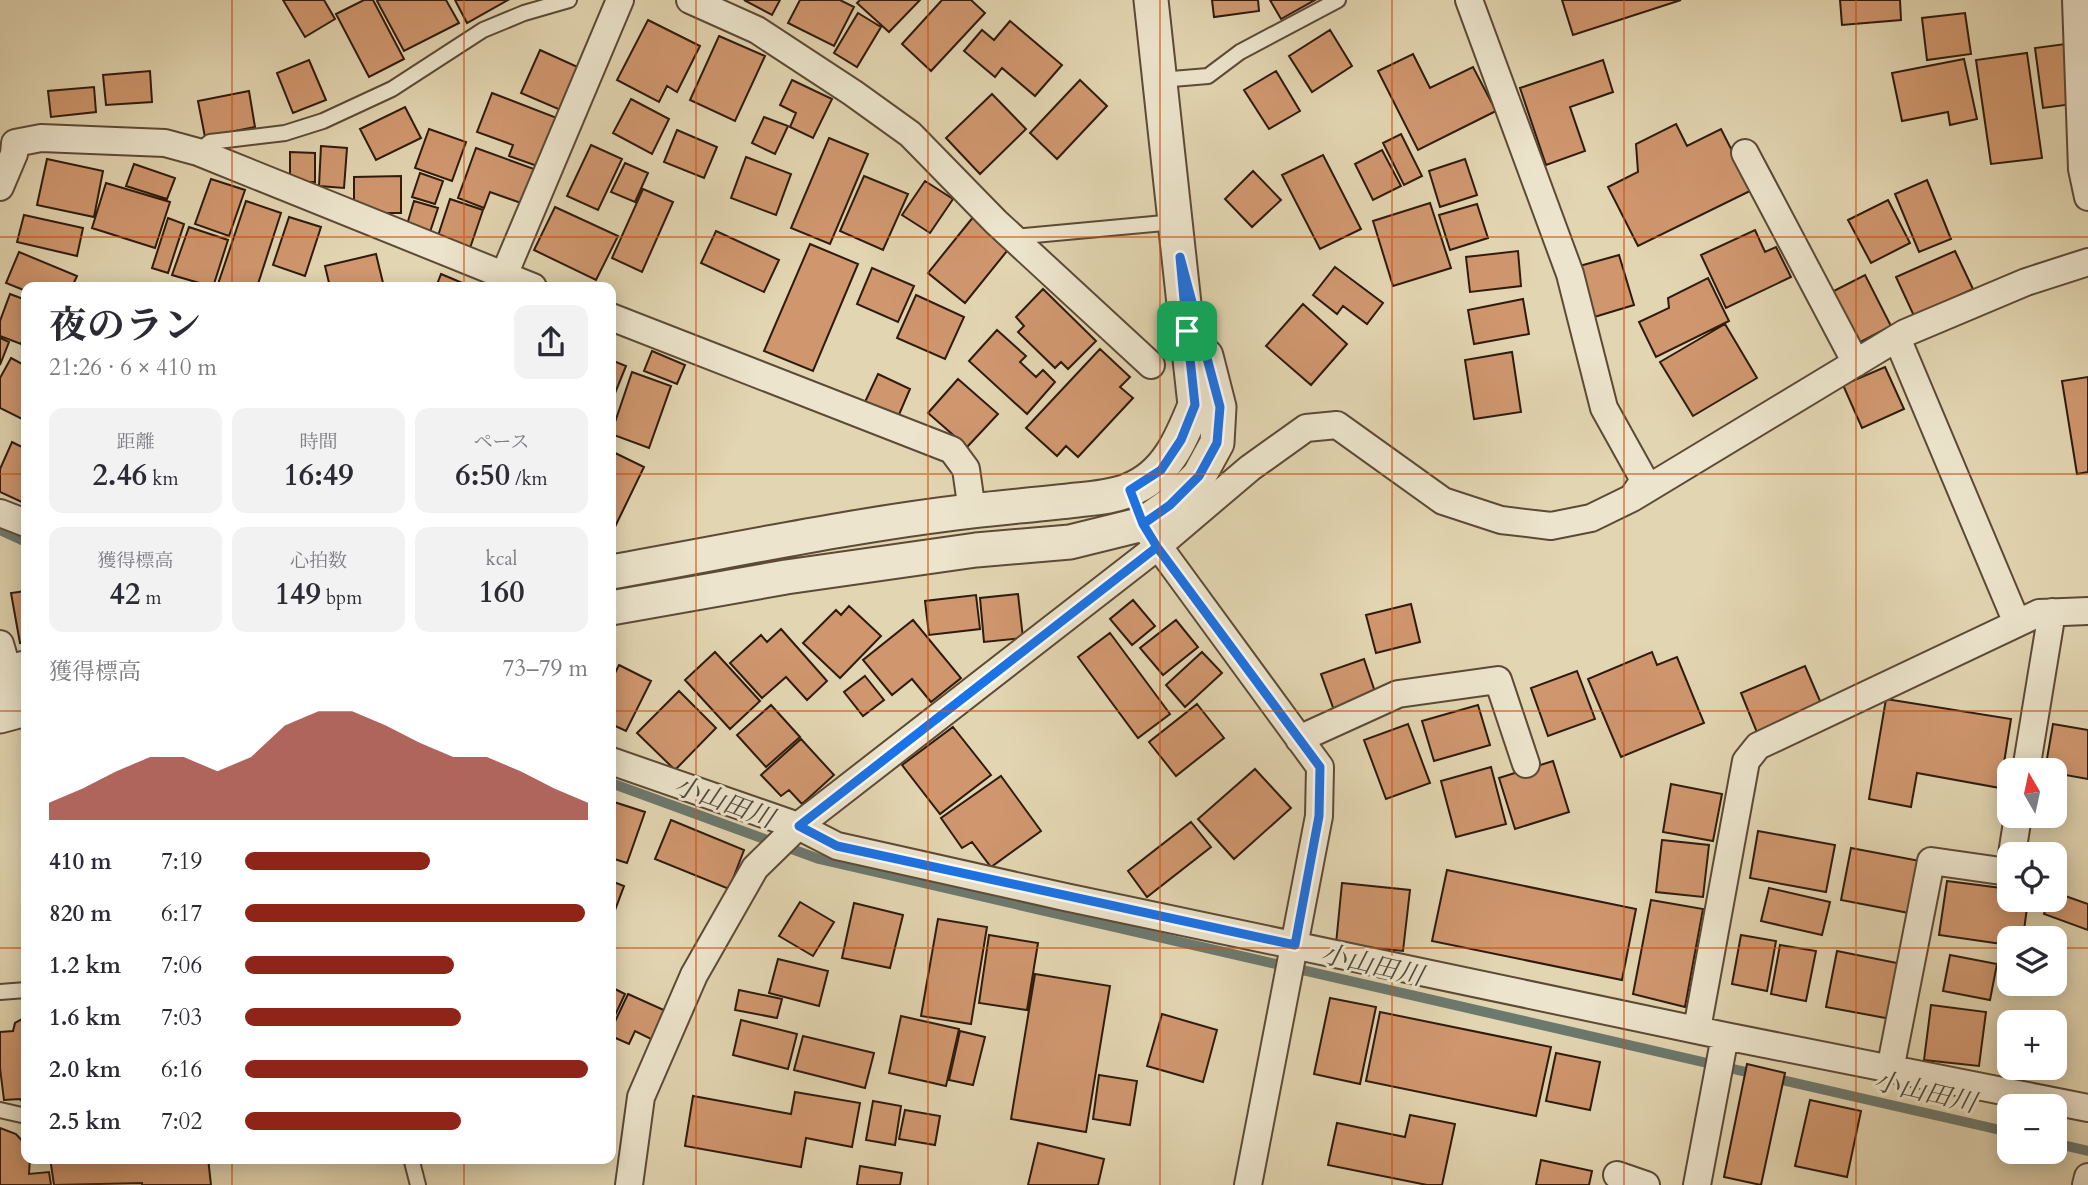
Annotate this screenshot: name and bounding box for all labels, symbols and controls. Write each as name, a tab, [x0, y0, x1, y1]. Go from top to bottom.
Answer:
text: 夜のラン	[49, 300, 201, 352]
pin	[1157, 301, 1217, 361]
button: share	[514, 305, 588, 379]
icon: arrive	[1168, 312, 1206, 350]
text: 21:26 · 6 × 410 m	[49, 352, 217, 383]
text: 距離	[116, 429, 155, 455]
text: 時間	[299, 429, 338, 455]
text: ペース	[473, 429, 530, 455]
text: 2.46	[92, 455, 147, 496]
text: 16:49	[283, 455, 354, 496]
text: 6:50	[455, 455, 510, 496]
text: km	[147, 466, 179, 492]
text: /km	[510, 466, 548, 492]
text: kcal	[486, 546, 517, 572]
text: 獲得標高	[97, 548, 174, 574]
text: 心拍数	[290, 548, 347, 574]
text: 160	[478, 572, 525, 613]
text: 42	[110, 574, 140, 615]
text: 149	[275, 574, 321, 615]
text: m	[140, 585, 161, 611]
text: bpm	[321, 585, 362, 611]
text: 73–79 m	[503, 653, 588, 684]
text: 獲得標高	[49, 656, 141, 687]
north arrow	[1997, 758, 2067, 828]
map controls	[1997, 758, 2067, 1164]
water label: 小山田川	[669, 768, 782, 837]
button: locate	[1997, 842, 2067, 912]
text: 410 m	[49, 846, 112, 877]
text: 7:19	[161, 846, 202, 877]
text: 820 m	[49, 898, 112, 929]
text: 6:17	[161, 898, 202, 929]
button: layers	[1997, 926, 2067, 996]
water label: 小山田川	[1317, 936, 1430, 994]
text: 1.2 km	[49, 950, 121, 981]
text: 7:06	[161, 950, 202, 981]
text: 1.6 km	[49, 1002, 121, 1033]
text: 7:03	[161, 1002, 202, 1033]
button: +	[1997, 1010, 2067, 1080]
text: 2.0 km	[49, 1054, 121, 1085]
text: 6:16	[161, 1054, 202, 1085]
water label: 小山田川	[1870, 1063, 1983, 1121]
button: −	[1997, 1094, 2067, 1164]
text: 2.5 km	[49, 1106, 121, 1137]
text: 7:02	[161, 1106, 202, 1137]

